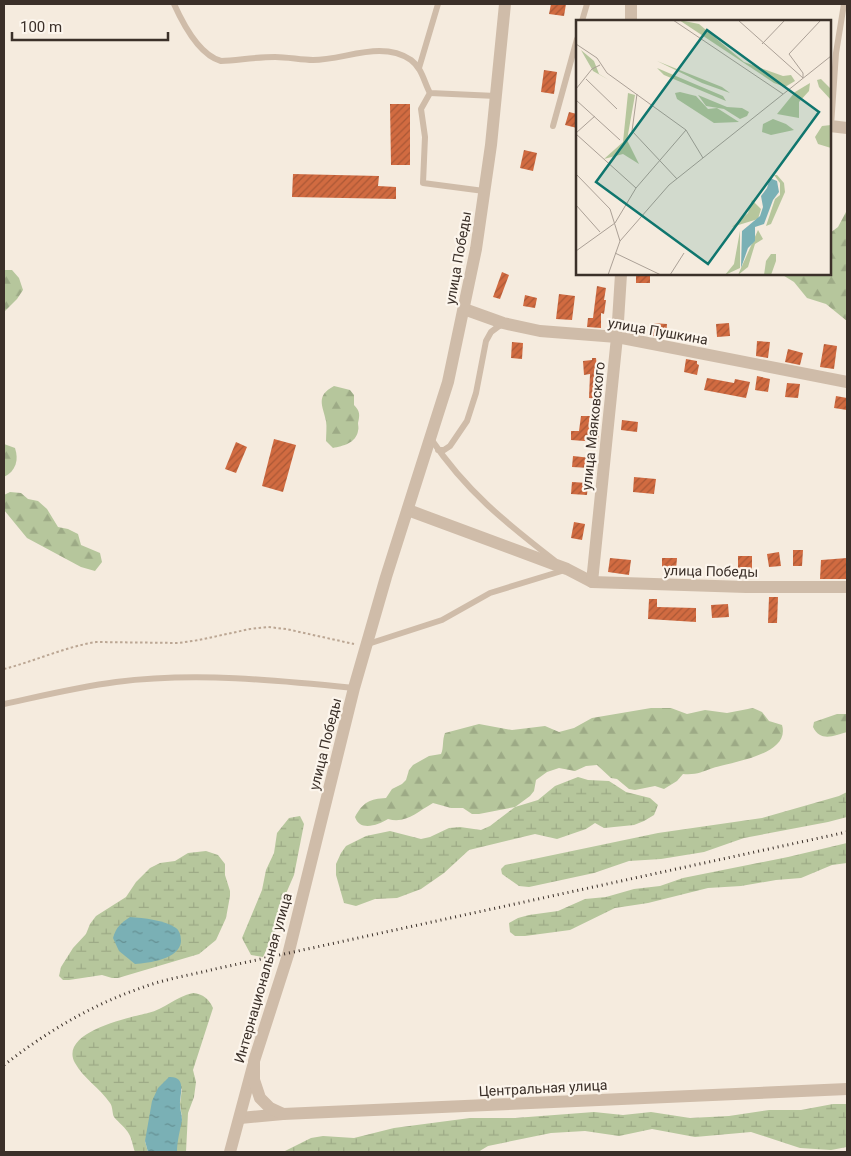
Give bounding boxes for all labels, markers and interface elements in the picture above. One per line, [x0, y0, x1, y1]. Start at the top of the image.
scale bar [12, 10, 169, 42]
text: 100 m [20, 18, 62, 36]
inset map [576, 20, 831, 275]
street label: улица Победы [442, 210, 474, 306]
street label: улица Пушкина [607, 314, 709, 348]
street label: улица Маяковского [578, 361, 608, 491]
street label: улица Победы [664, 562, 758, 580]
street label: улица Победы [306, 696, 344, 792]
street label: Интернациональная улица [231, 891, 295, 1065]
street label: Центральная улица [478, 1077, 608, 1099]

